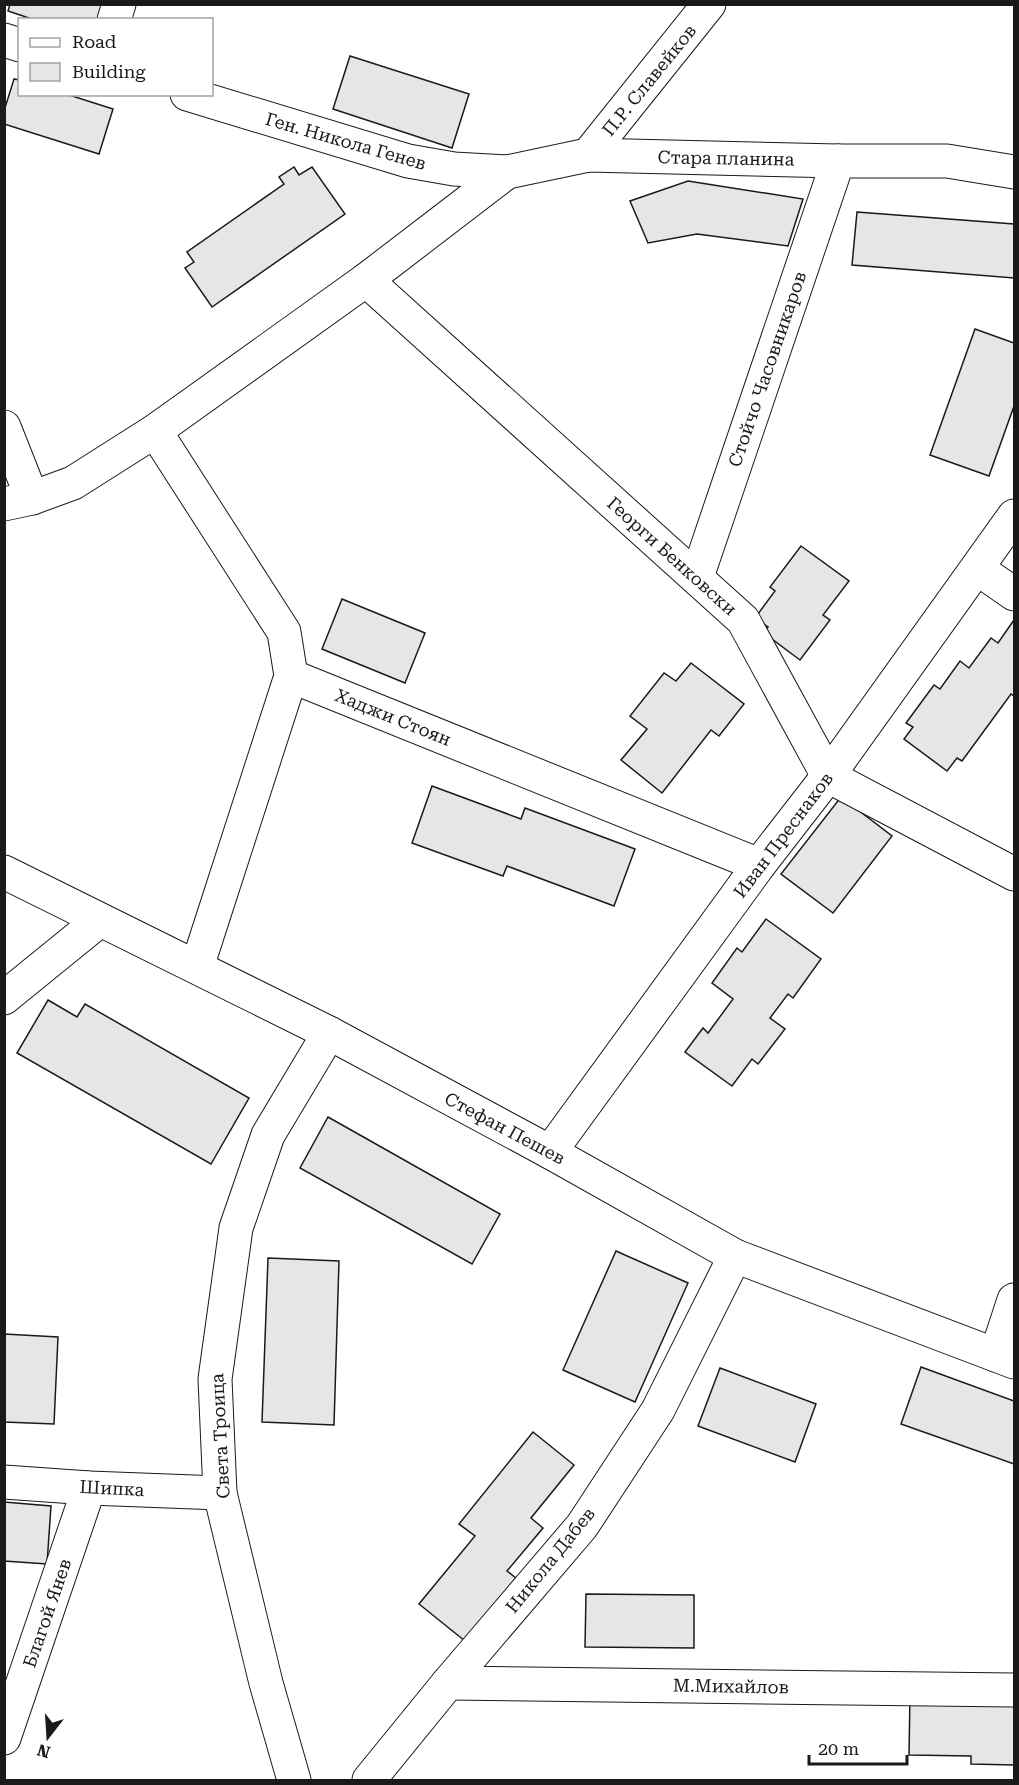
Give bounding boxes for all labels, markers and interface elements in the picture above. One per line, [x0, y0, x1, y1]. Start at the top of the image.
legend [18, 18, 213, 96]
street label: П.Р. Славейков [598, 20, 700, 140]
text: Road [72, 31, 117, 52]
text: Building [72, 61, 146, 82]
street label: Ген. Никола Генев [263, 108, 429, 174]
street label: Стара планина [658, 146, 795, 170]
street label: Стойчо Часовникаров [724, 269, 810, 469]
street label: Георги Бенковски [603, 492, 741, 620]
street label: Хаджи Стоян [332, 684, 454, 750]
street label: Иван Преснаков [729, 768, 837, 902]
street label: Стефан Пешев [441, 1087, 569, 1169]
street label: Света Троица [206, 1373, 234, 1499]
street label: Шипка [79, 1476, 145, 1500]
street label: Никола Дабев [501, 1503, 599, 1617]
street label: Благой Янев [19, 1556, 75, 1670]
street label: М.Михайлов [673, 1674, 789, 1698]
north arrow [18, 1707, 78, 1767]
scale bar [809, 1728, 906, 1766]
text: 20 m [818, 1738, 859, 1759]
text: N [35, 1740, 52, 1762]

